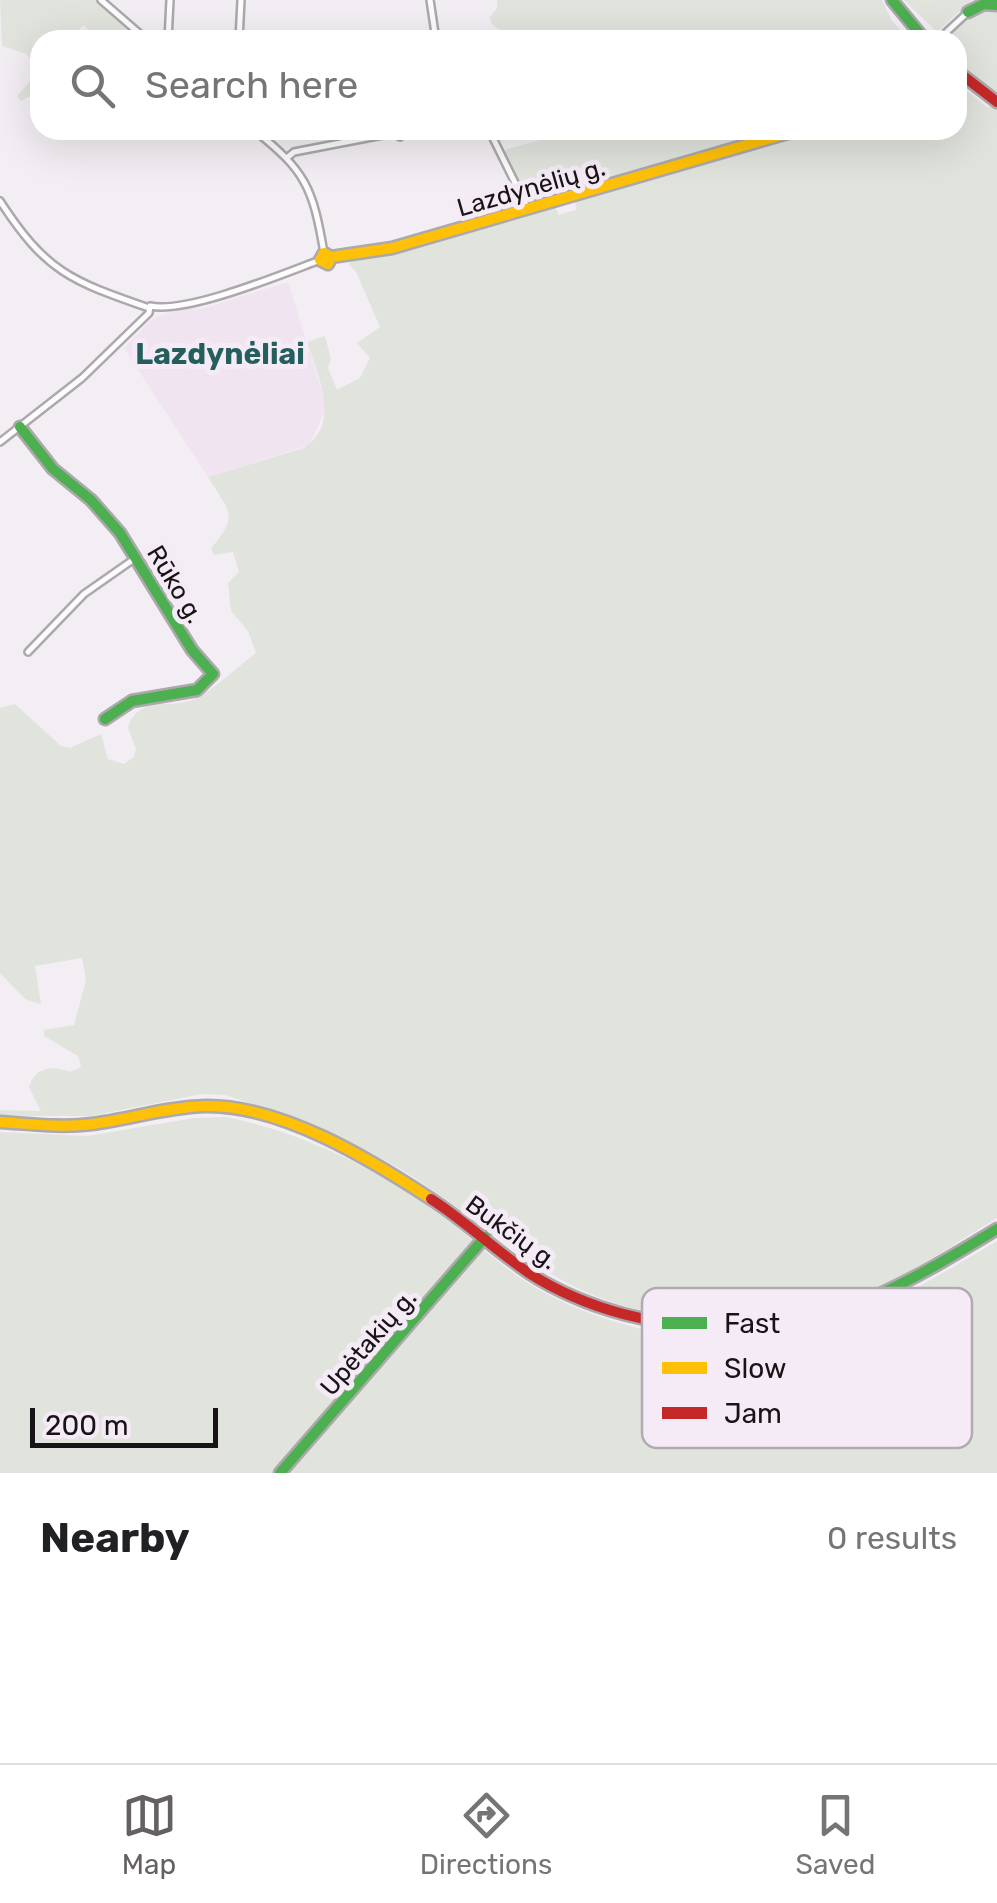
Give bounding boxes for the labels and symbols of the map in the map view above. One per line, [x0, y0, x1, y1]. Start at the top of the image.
street label: Lazdynėlių g. [454, 152, 609, 222]
district label: Lazdynėliai [135, 336, 305, 372]
street label: Rūko g. [141, 540, 210, 628]
street label: Bukčių g. [460, 1189, 563, 1275]
street label: Upėtakių g. [314, 1283, 422, 1401]
legend [642, 1288, 972, 1448]
text: Fast [724, 1307, 780, 1340]
text: Slow [724, 1352, 786, 1385]
text: Jam [724, 1397, 782, 1430]
scale bar [30, 1403, 218, 1448]

